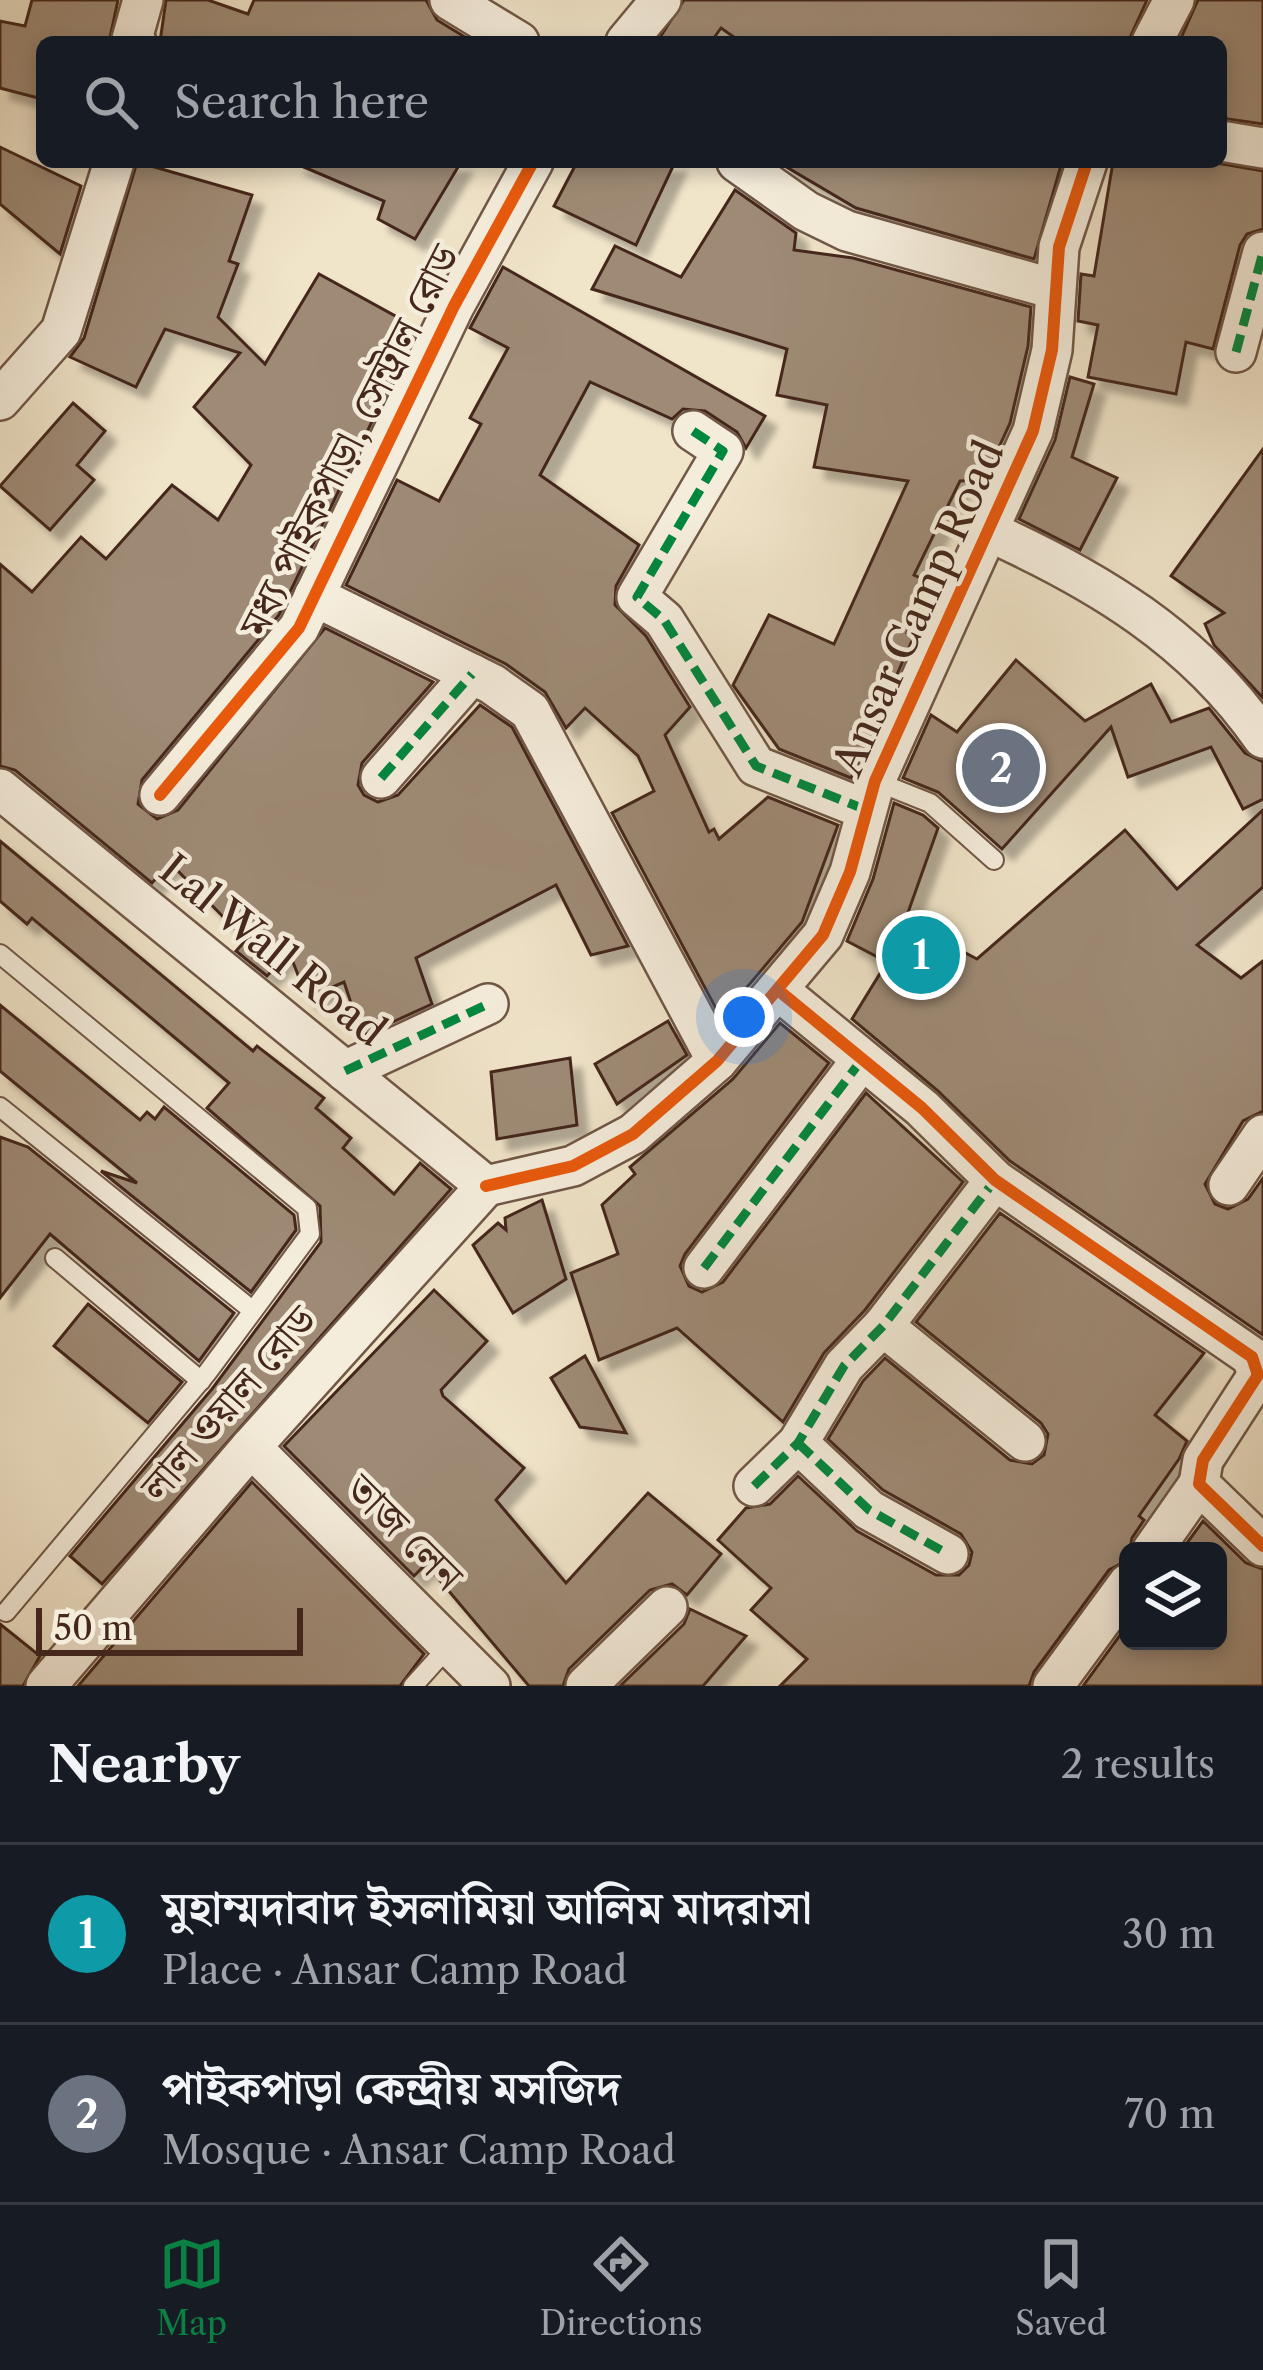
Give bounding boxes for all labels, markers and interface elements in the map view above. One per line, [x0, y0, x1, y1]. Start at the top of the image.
search box [36, 36, 1227, 168]
icon: search [78, 69, 144, 135]
text: Search here [174, 74, 429, 130]
street label: মধ্য পাইকপাড়া, সেন্ট্রাল রোড [226, 234, 472, 648]
street label: Ansar Camp Road [821, 433, 1015, 784]
pin: 2 [962, 723, 1040, 813]
street label: Lal Wall Road [149, 843, 397, 1057]
pin: 1 [882, 910, 960, 1000]
your location [714, 987, 774, 1047]
street label: লাল ওয়াল রোড [128, 1293, 328, 1513]
street label: তাজ লেন [334, 1461, 476, 1603]
map controls [1119, 1542, 1227, 1650]
button: layers [1119, 1542, 1227, 1650]
scale bar [36, 1602, 303, 1655]
text: 50 m [54, 1608, 132, 1649]
text: Nearby [48, 1733, 240, 1795]
text: 2 results [1061, 1740, 1215, 1788]
text: মুহাম্মদাবাদ ইসলামিয়া আলিম মাদরাসা [162, 1879, 812, 1935]
text: 1 [78, 1910, 96, 1958]
text: 30 m [1122, 1910, 1215, 1958]
text: Place · Ansar Camp Road [162, 1946, 627, 1994]
text: পাইকপাড়া কেন্দ্রীয় মসজিদ [162, 2059, 621, 2115]
text: 2 [75, 2090, 99, 2138]
text: 70 m [1124, 2090, 1215, 2138]
text: Mosque · Ansar Camp Road [162, 2126, 676, 2174]
tab: Map [156, 2231, 227, 2344]
tab: Directions [540, 2231, 703, 2344]
tab: Saved [1015, 2231, 1107, 2344]

